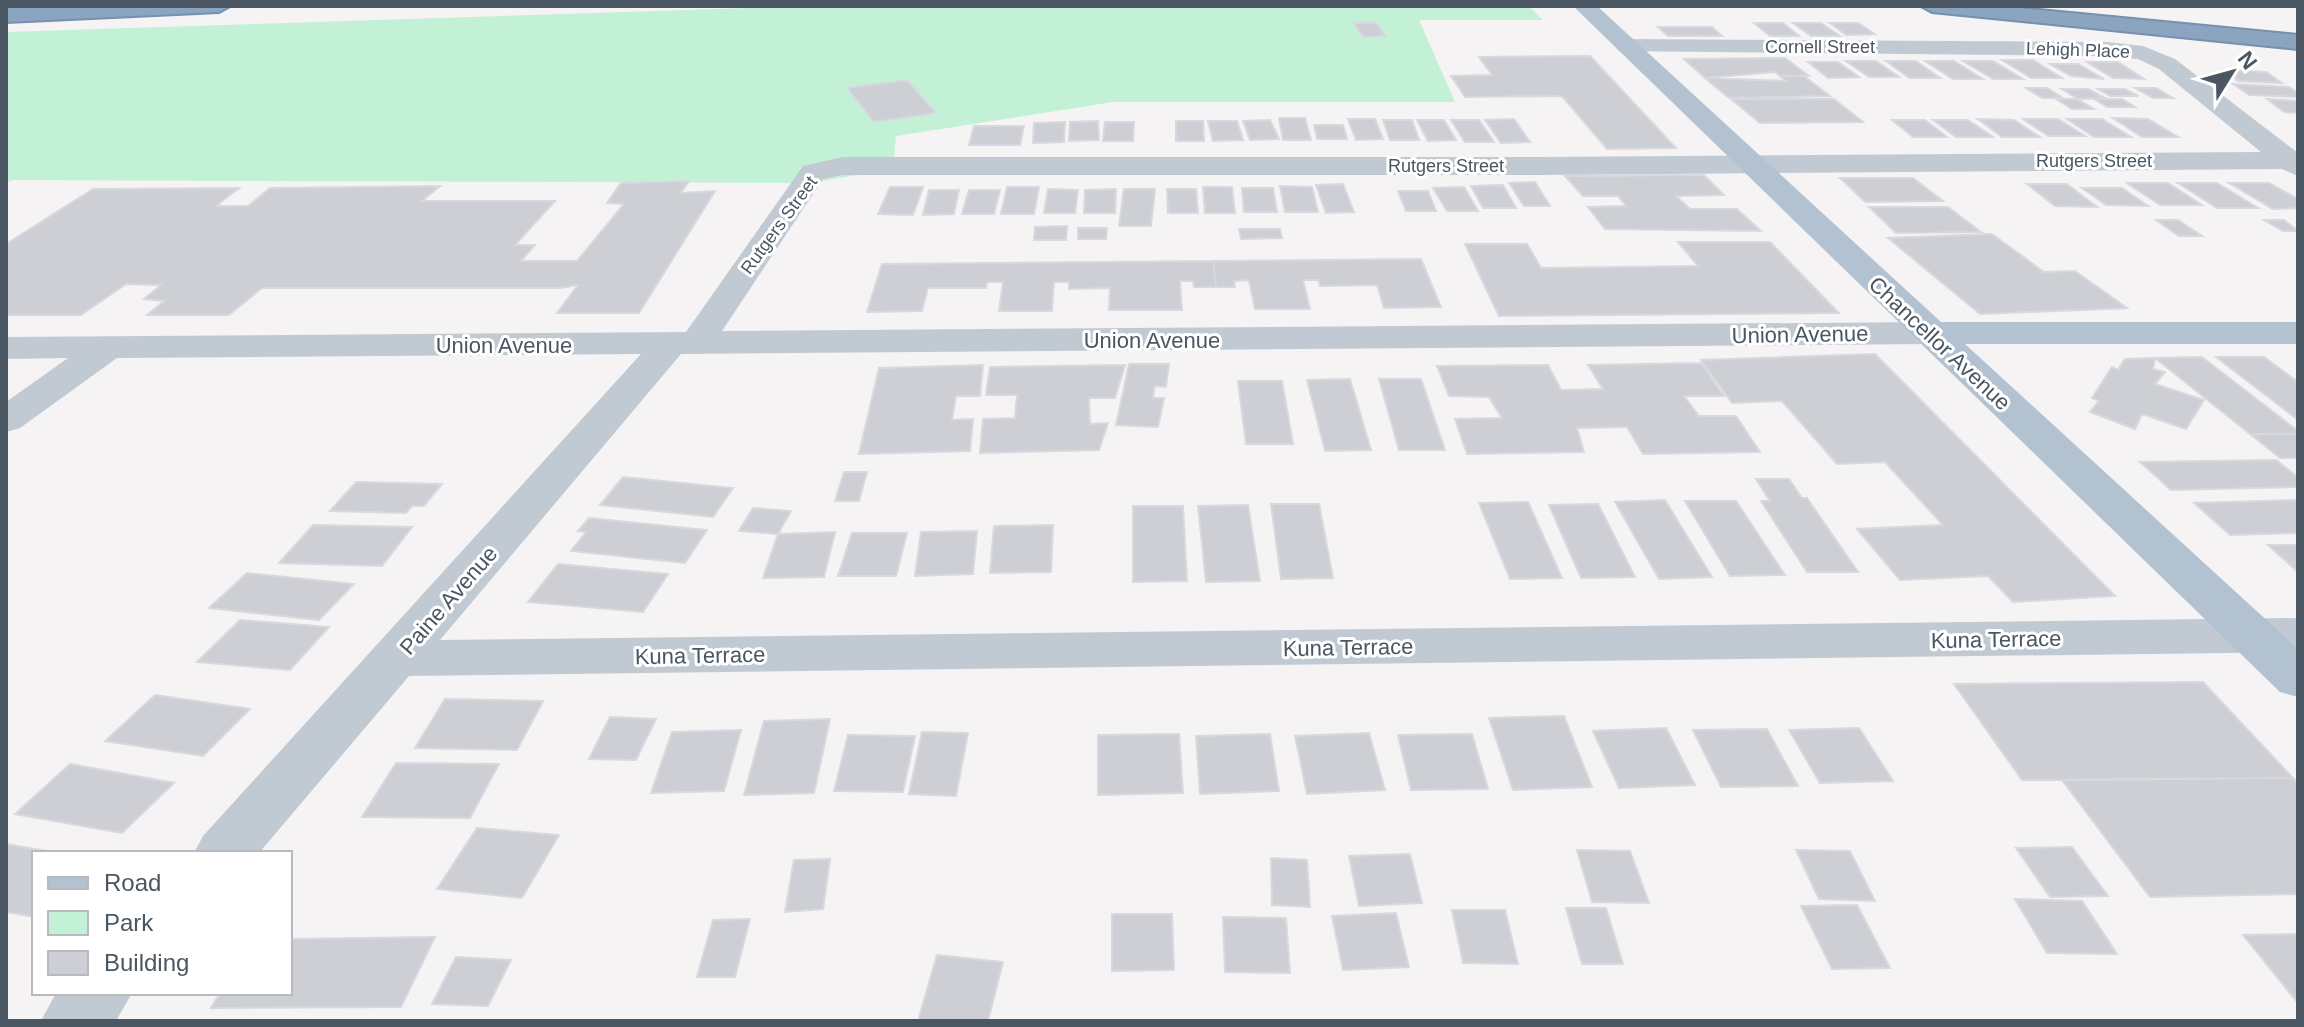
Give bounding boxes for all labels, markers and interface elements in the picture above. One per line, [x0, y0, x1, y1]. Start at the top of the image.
north arrow [2192, 32, 2272, 112]
street label: Cornell Street [1765, 37, 1875, 57]
street label: Lehigh Place [2026, 38, 2130, 62]
text: N [2233, 46, 2262, 74]
street label: Rutgers Street [2036, 151, 2152, 171]
street label: Rutgers Street [1388, 156, 1504, 176]
street label: Rutgers Street [737, 172, 821, 278]
street label: Chancellor Avenue [1864, 271, 2016, 415]
street label: Union Avenue [1731, 321, 1869, 348]
street label: Union Avenue [1084, 328, 1220, 353]
street label: Union Avenue [436, 333, 572, 358]
street label: Paine Avenue [395, 541, 502, 660]
street label: Kuna Terrace [1931, 626, 2061, 653]
street label: Kuna Terrace [1283, 634, 1413, 661]
street label: Kuna Terrace [635, 642, 765, 669]
legend [32, 851, 292, 995]
text: Road [104, 869, 161, 896]
text: Park [104, 909, 154, 936]
text: Building [104, 949, 189, 976]

